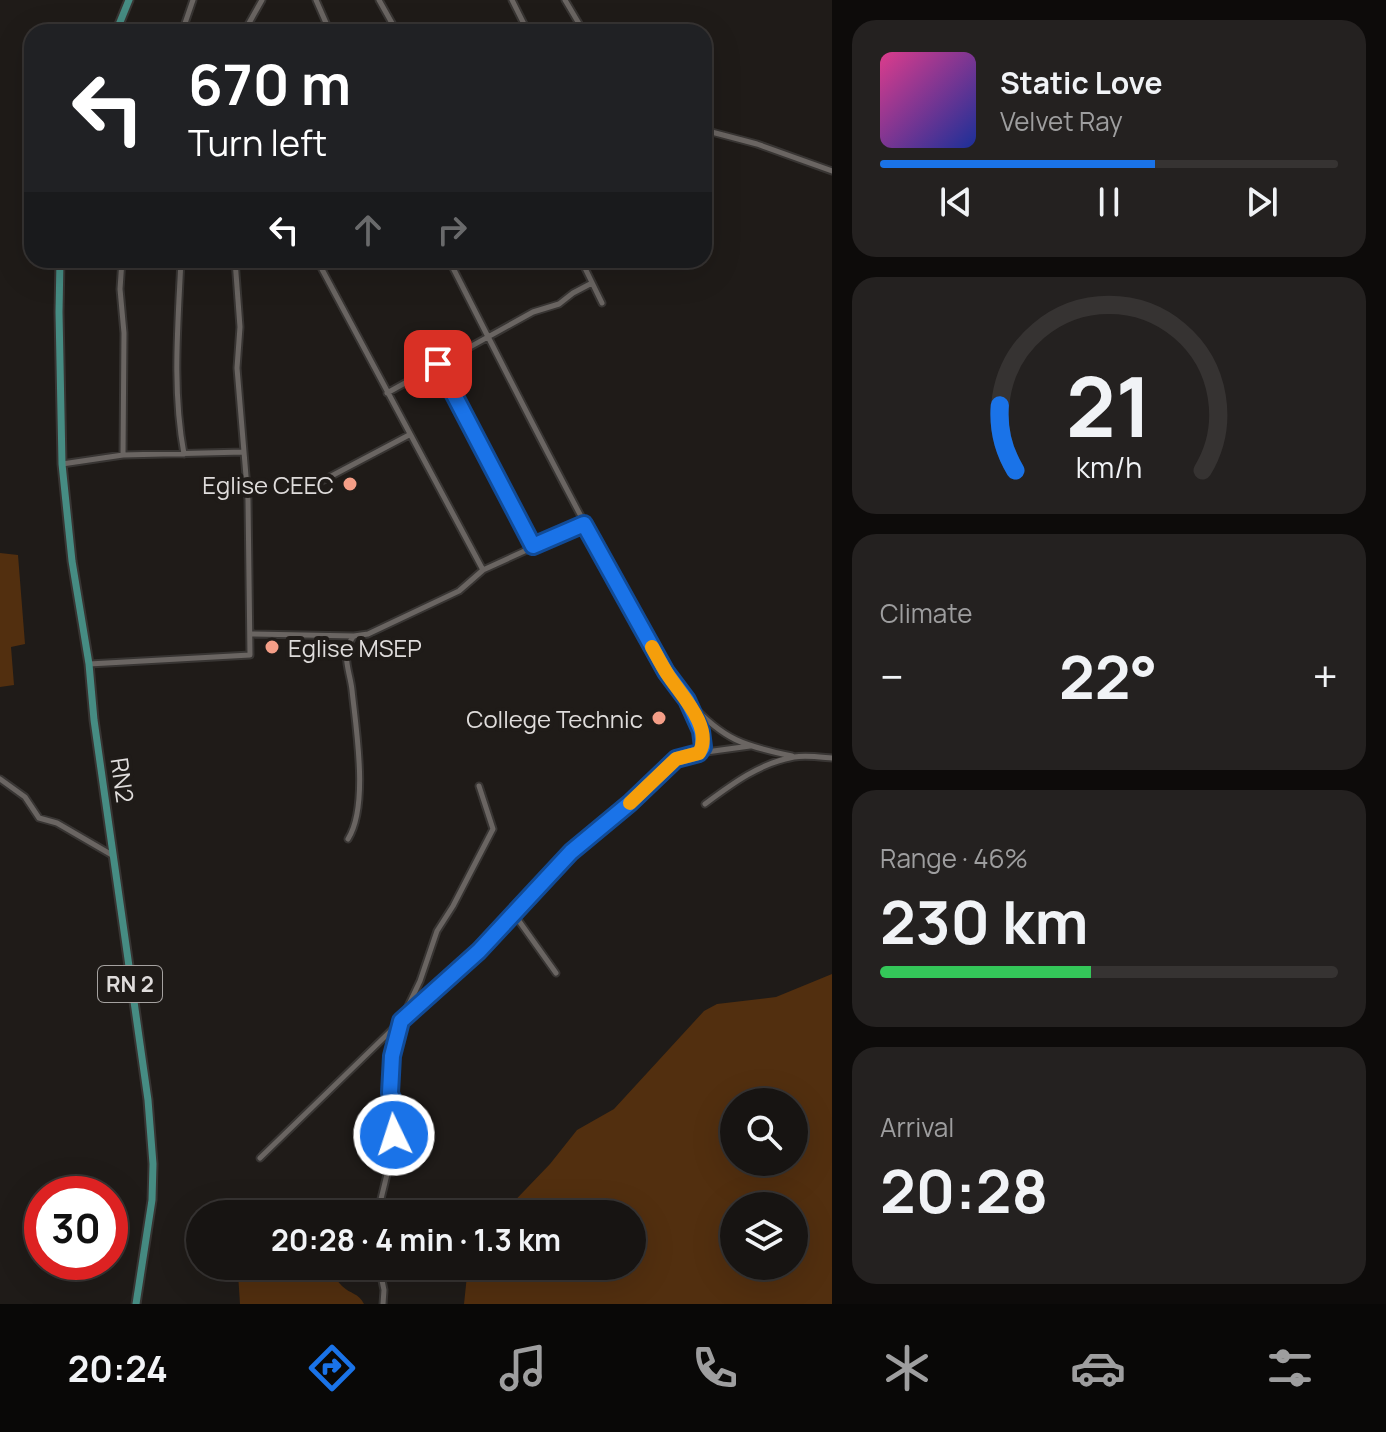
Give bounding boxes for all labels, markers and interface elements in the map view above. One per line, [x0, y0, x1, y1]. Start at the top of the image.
text: 670 m [188, 45, 351, 122]
icon: left [56, 56, 160, 160]
text: Static Love [1000, 62, 1163, 103]
text: Velvet Ray [1000, 103, 1123, 139]
text: Turn left [188, 118, 327, 167]
icon: previous [934, 180, 978, 224]
icon: pause [1087, 180, 1131, 224]
icon: next [1240, 180, 1284, 224]
icon: left [262, 208, 306, 252]
icon: ahead [346, 208, 390, 252]
icon: right [430, 208, 474, 252]
pin [404, 330, 472, 398]
icon: arrive [416, 342, 460, 386]
text: 21 [1066, 348, 1152, 462]
text: km/h [1076, 448, 1142, 487]
place label: Eglise CEEC [202, 468, 334, 501]
marker: Eglise CEEC [341, 475, 359, 493]
text: Climate [880, 595, 972, 631]
place label: Eglise MSEP [288, 631, 422, 664]
text: 22° [1059, 635, 1157, 717]
marker: Eglise MSEP [263, 638, 281, 656]
text: − [880, 646, 904, 706]
text: + [1313, 646, 1338, 706]
place label: College Technic [466, 702, 643, 735]
marker: College Technic [650, 709, 668, 727]
street label: RN2 [104, 755, 142, 805]
text: Range · 46% [880, 840, 1028, 876]
text: 230 km [880, 880, 1088, 962]
road number: RN 2 [98, 966, 162, 1002]
map controls [720, 1088, 808, 1280]
button: search [720, 1088, 808, 1176]
position arrow [352, 1093, 436, 1177]
text: Arrival [880, 1109, 954, 1145]
text: 20:28 [880, 1149, 1048, 1231]
speed limit sign: 30 [24, 1176, 128, 1280]
button: layers [720, 1192, 808, 1280]
text: 20:28 · 4 min · 1.3 km [271, 1219, 561, 1260]
icon: directions [304, 1340, 360, 1396]
icon: music [495, 1340, 551, 1396]
icon: phone [687, 1340, 743, 1396]
icon: climate [879, 1340, 935, 1396]
icon: car [1070, 1340, 1126, 1396]
icon: filters [1262, 1340, 1318, 1396]
text: 20:24 [68, 1344, 168, 1393]

